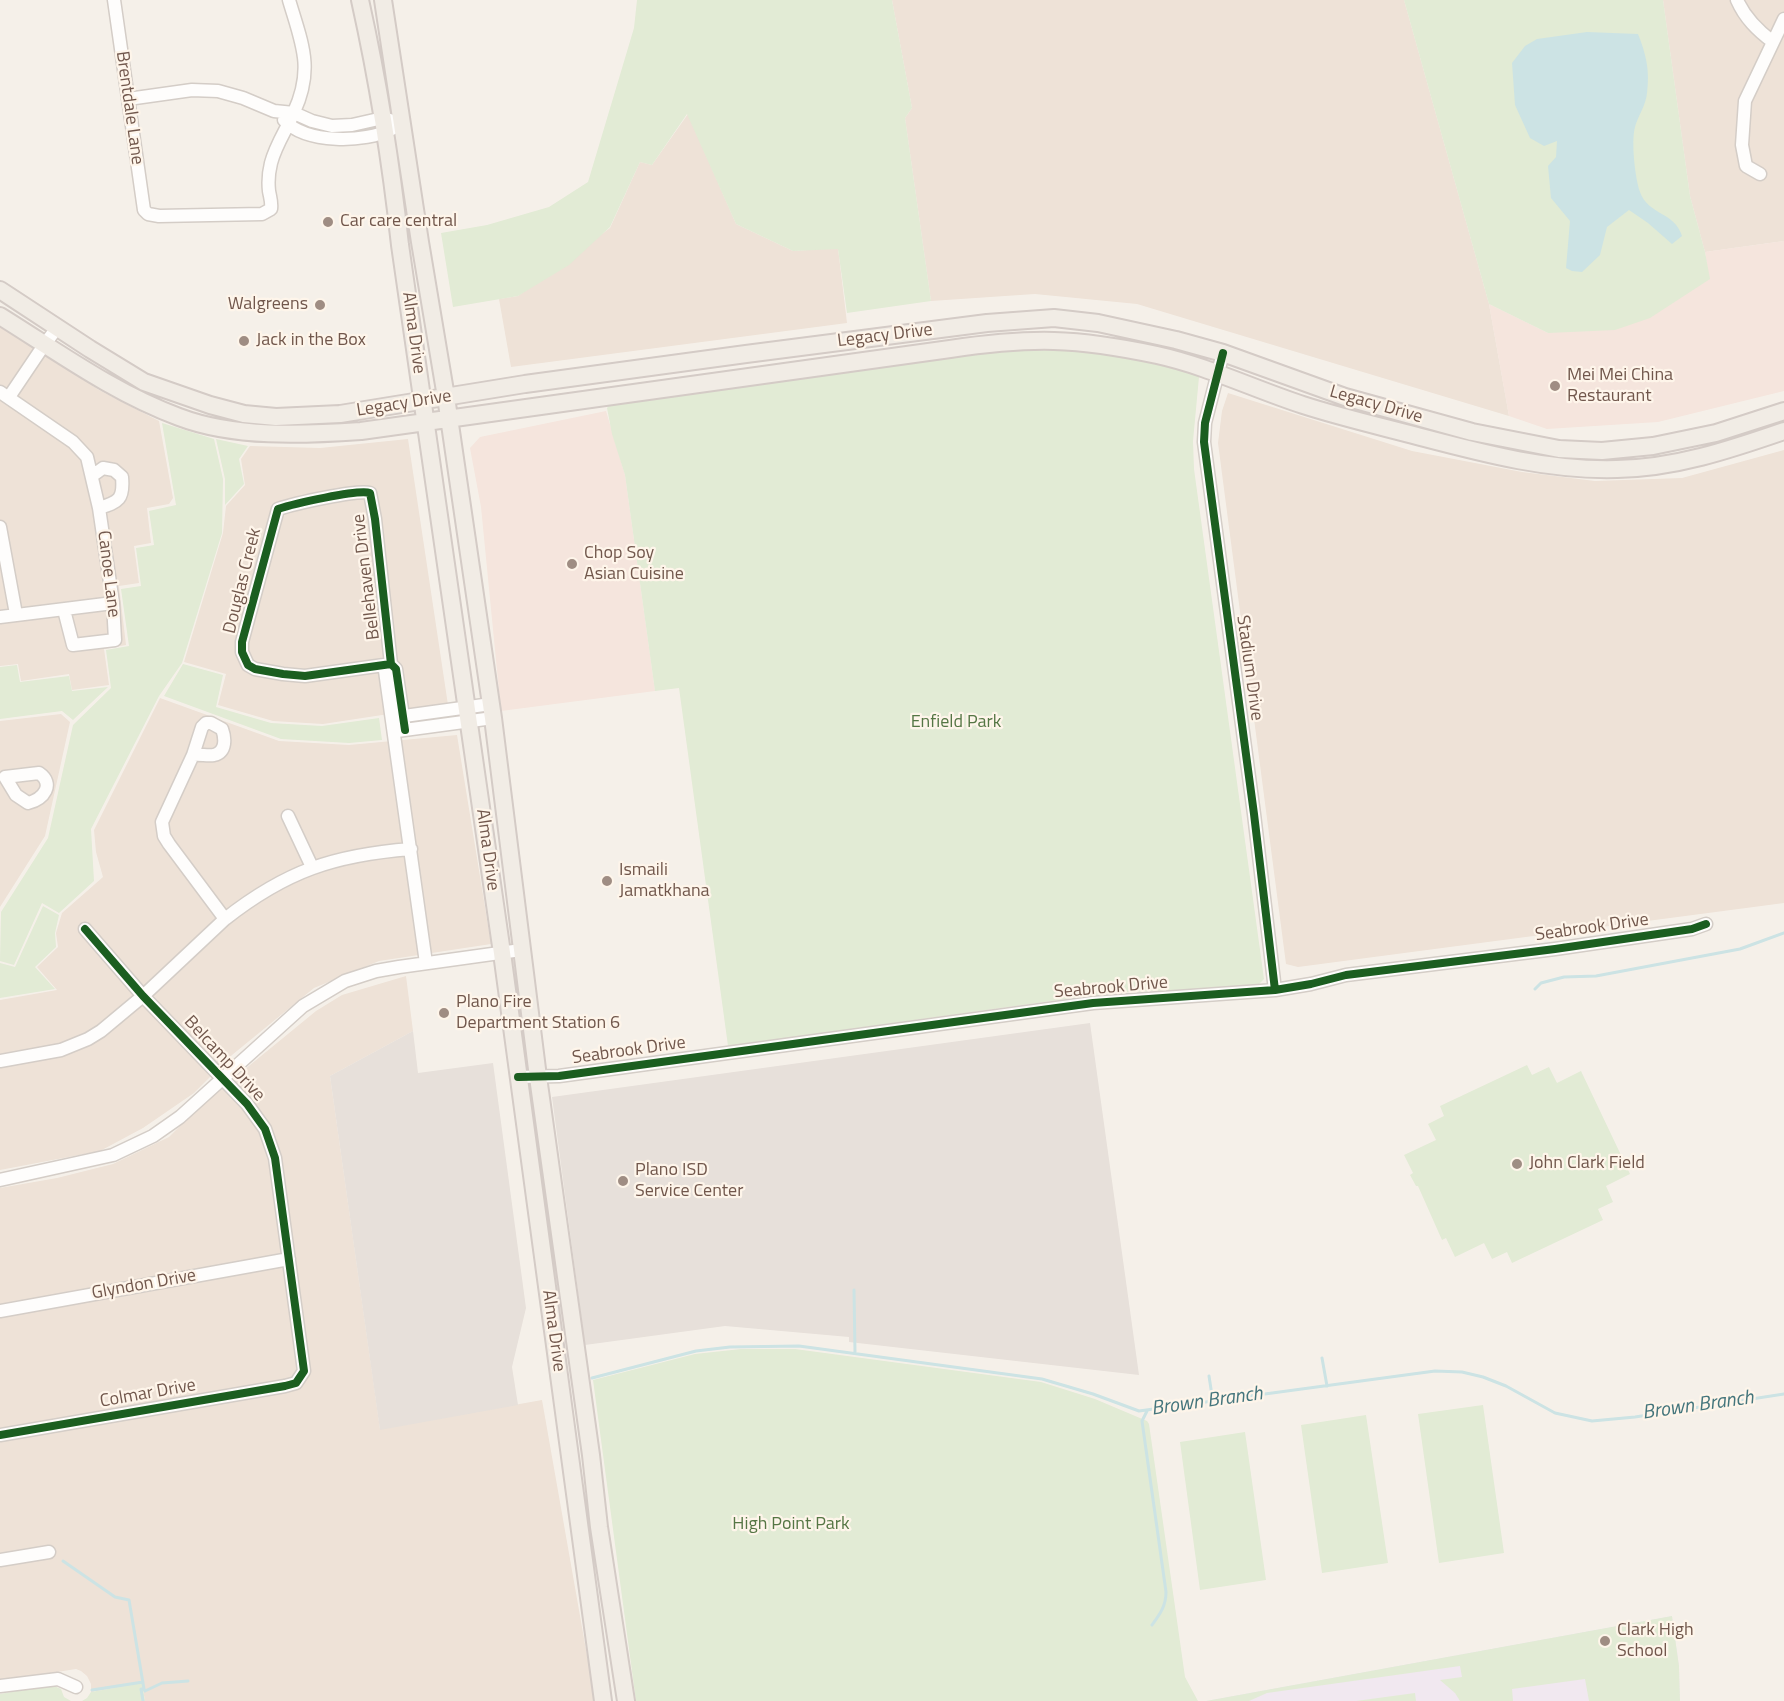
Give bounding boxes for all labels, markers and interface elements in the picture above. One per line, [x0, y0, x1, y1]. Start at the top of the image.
street label: Brentdale Lane [110, 50, 148, 166]
place label: Car care central [340, 211, 457, 233]
marker: Car care central [321, 215, 335, 229]
street label: Alma Drive [397, 291, 429, 375]
place label: Walgreens [228, 294, 308, 316]
marker: Walgreens [313, 298, 327, 312]
street label: Legacy Drive [836, 319, 934, 353]
place label: Jack in the Box [256, 330, 366, 352]
marker: Jack in the Box [237, 334, 251, 348]
place label: Mei Mei China Restaurant [1567, 365, 1673, 407]
marker: Mei Mei China Restaurant [1548, 379, 1562, 393]
street label: Legacy Drive [1327, 381, 1425, 429]
street label: Legacy Drive [355, 386, 453, 422]
street label: Bellehaven Drive [349, 513, 385, 641]
street label: Douglas Creek [219, 526, 267, 636]
street label: Canoe Lane [92, 529, 124, 619]
place label: Chop Soy Asian Cuisine [584, 543, 684, 586]
marker: Chop Soy Asian Cuisine [565, 557, 579, 571]
street label: Stadium Drive [1231, 614, 1267, 722]
park label: Enfield Park [911, 712, 1001, 734]
street label: Alma Drive [471, 808, 503, 892]
place label: Ismaili Jamatkhana [619, 860, 710, 902]
marker: Ismaili Jamatkhana [600, 874, 614, 888]
street label: Seabrook Drive [1534, 909, 1650, 947]
street label: Seabrook Drive [1053, 972, 1169, 1004]
place label: Plano Fire Department Station 6 [456, 992, 620, 1034]
marker: Plano Fire Department Station 6 [437, 1006, 451, 1020]
street label: Belcamp Drive [179, 1012, 269, 1106]
street label: Seabrook Drive [571, 1032, 687, 1070]
place label: John Clark Field [1529, 1153, 1645, 1175]
marker: John Clark Field [1510, 1157, 1524, 1171]
place label: Plano ISD Service Center [635, 1160, 743, 1202]
marker: Plano ISD Service Center [616, 1174, 630, 1188]
street label: Glyndon Drive [90, 1265, 198, 1305]
street label: Alma Drive [537, 1289, 569, 1373]
street label: Colmar Drive [98, 1375, 198, 1413]
water label: Brown Branch [1150, 1382, 1264, 1422]
water label: Brown Branch [1641, 1386, 1755, 1426]
park label: High Point Park [732, 1514, 850, 1536]
place label: Clark High School [1617, 1620, 1694, 1662]
marker: Clark High School [1598, 1634, 1612, 1648]

